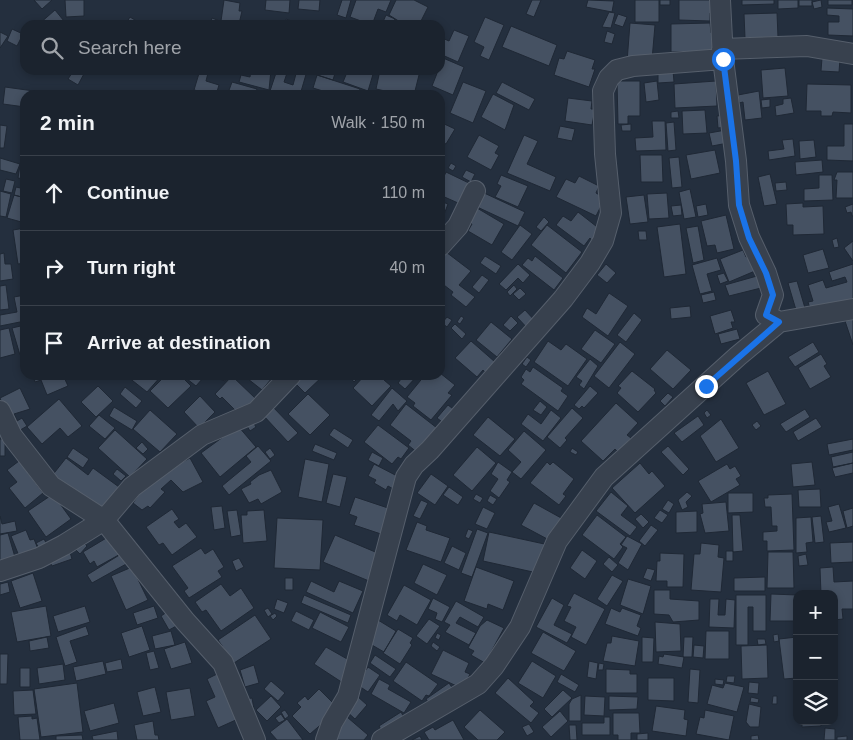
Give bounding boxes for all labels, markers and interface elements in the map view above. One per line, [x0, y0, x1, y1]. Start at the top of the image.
search box [20, 20, 445, 75]
icon: search [38, 34, 66, 62]
text: Search here [78, 37, 182, 58]
route start [712, 48, 735, 71]
text: 2 min [40, 111, 95, 134]
text: Walk · 150 m [331, 114, 425, 131]
icon: ahead [40, 179, 68, 207]
text: Continue [87, 182, 169, 203]
text: 110 m [382, 184, 425, 201]
icon: right [40, 254, 68, 282]
text: Turn right [87, 257, 175, 278]
text: 40 m [389, 259, 425, 276]
icon: arrive [40, 329, 68, 357]
text: Arrive at destination [87, 332, 271, 353]
route end [695, 375, 718, 398]
map controls [793, 590, 838, 725]
button: + [793, 590, 838, 635]
button: − [793, 635, 838, 680]
button: layers [793, 680, 838, 725]

